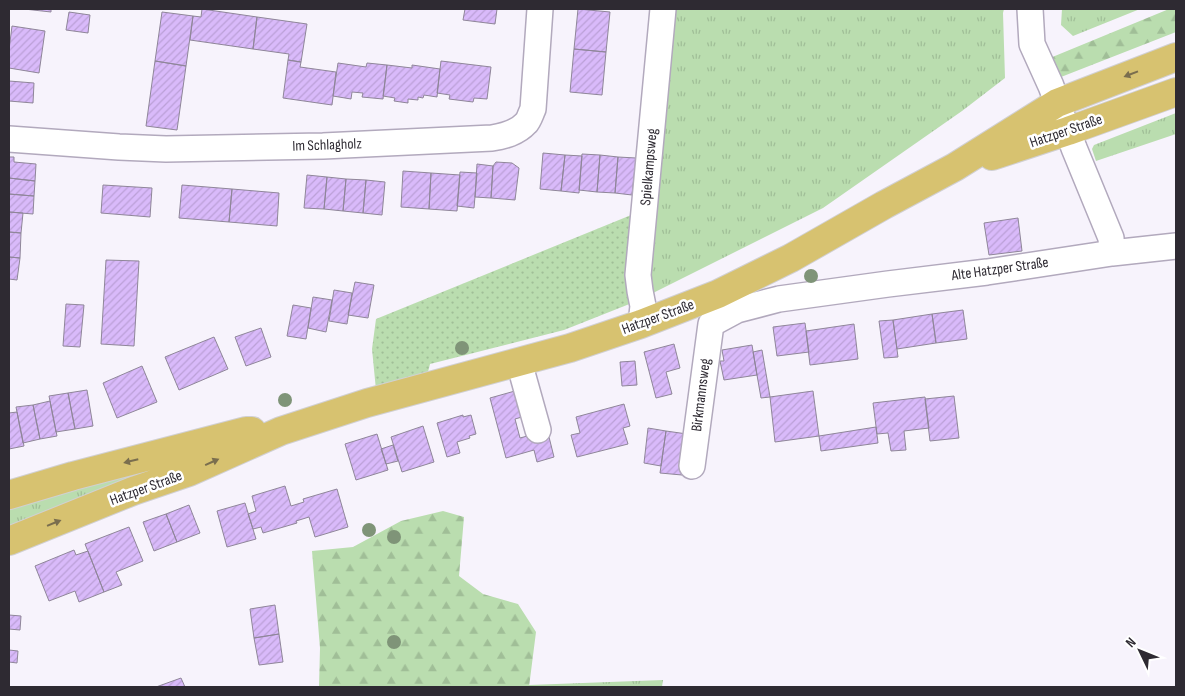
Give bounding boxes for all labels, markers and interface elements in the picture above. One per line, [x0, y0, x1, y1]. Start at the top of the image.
one-way arrow [1123, 70, 1138, 78]
street label: Hatzper Straße [1027, 110, 1105, 152]
street label: Spielkampsweg [636, 128, 662, 206]
street label: Im Schlagholz [292, 134, 363, 156]
street label: Alte Hatzper Straße [949, 253, 1050, 285]
street label: Hatzper Straße [619, 295, 697, 339]
street label: Birkmannsweg [687, 357, 715, 433]
one-way arrow [123, 458, 138, 466]
one-way arrow [205, 458, 219, 466]
street label: Hatzper Straße [107, 466, 185, 510]
one-way arrow [47, 519, 62, 527]
north arrow [1115, 626, 1165, 676]
text: N [1122, 634, 1140, 651]

